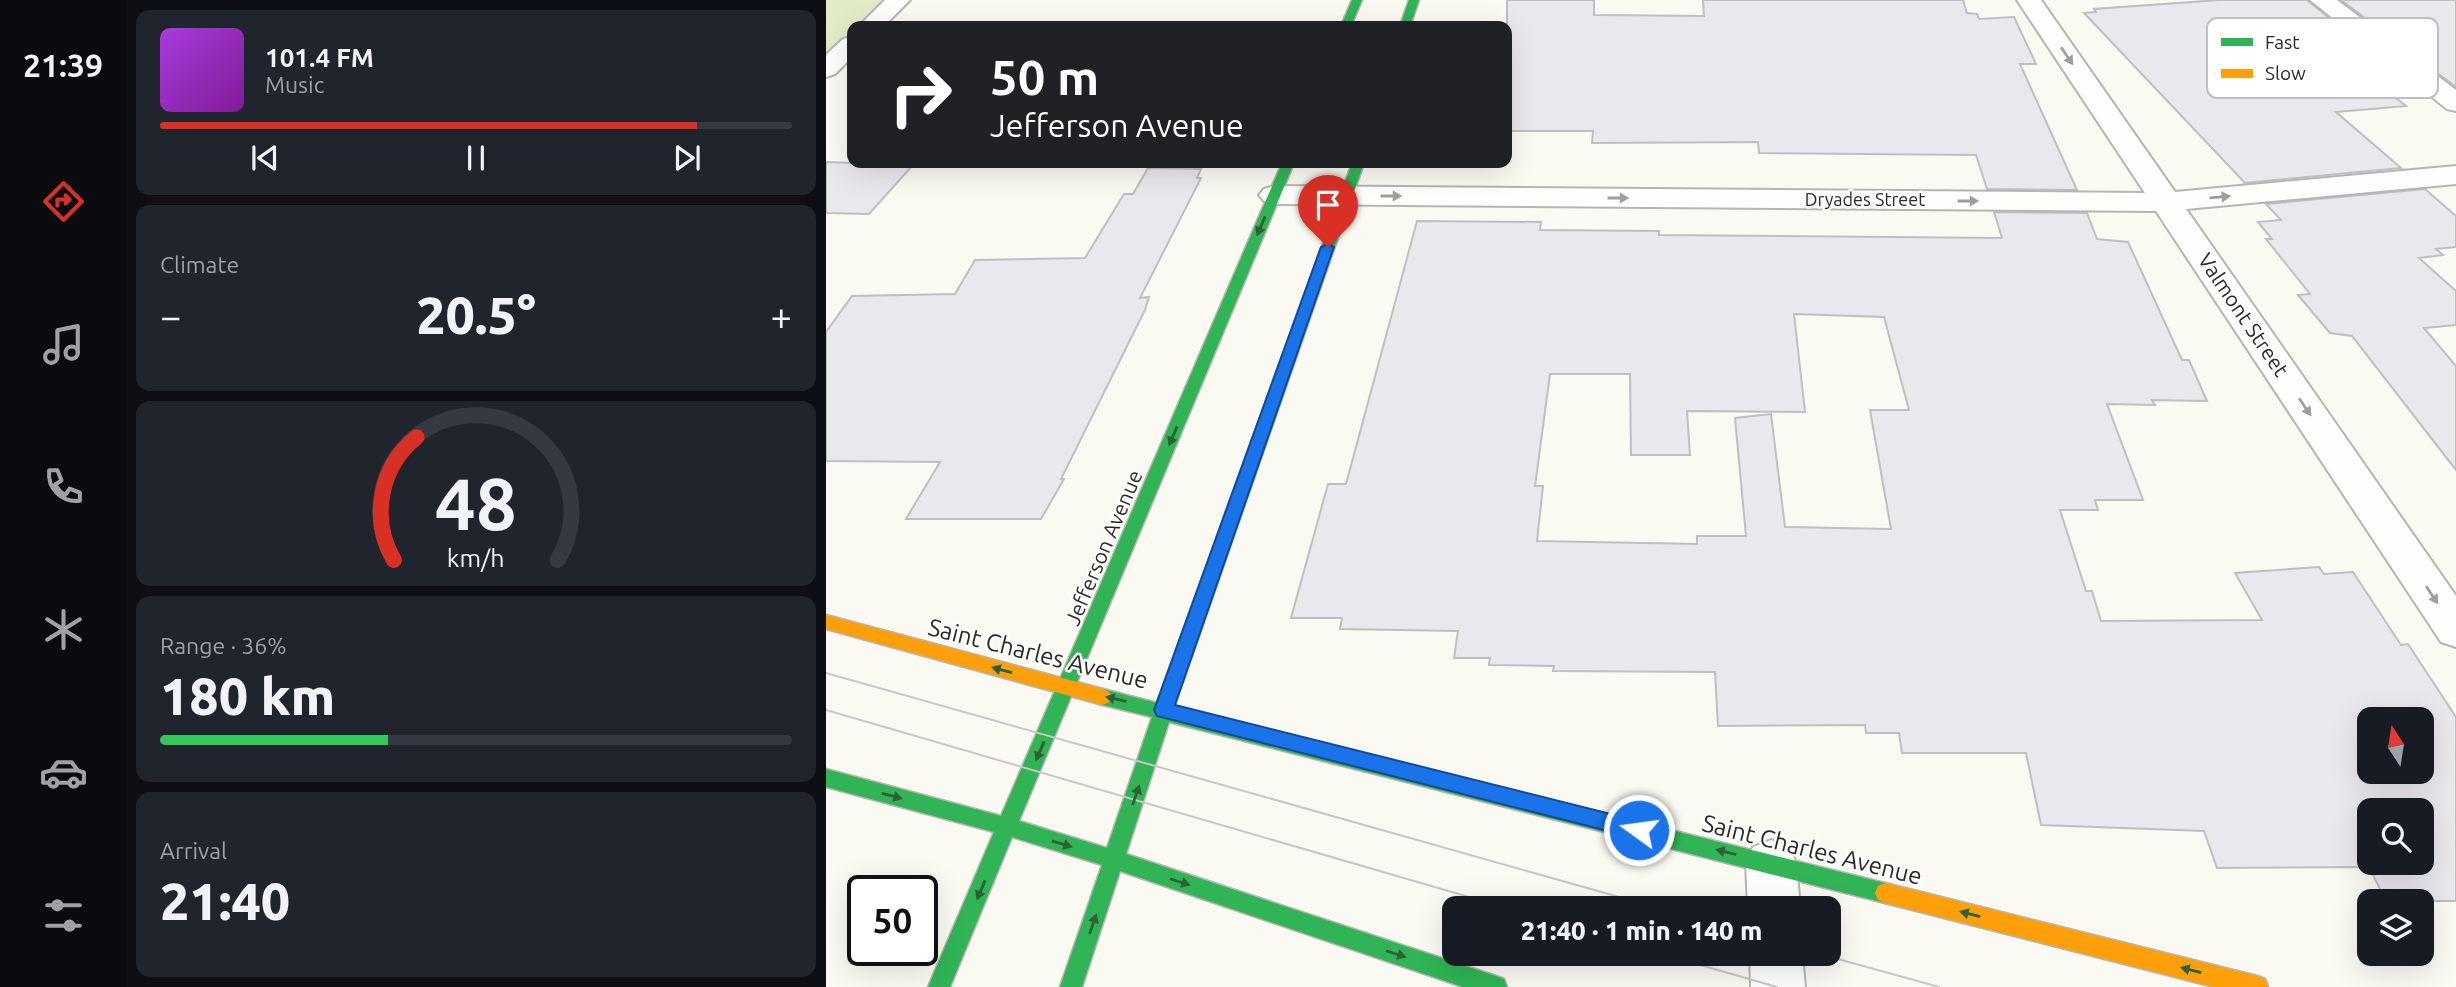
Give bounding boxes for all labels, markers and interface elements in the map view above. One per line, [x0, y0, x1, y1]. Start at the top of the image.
legend [2207, 18, 2438, 98]
text: Fast [2265, 31, 2300, 53]
text: 101.4 FM [265, 43, 374, 72]
text: 21:39 [23, 47, 103, 83]
one-way arrow [2060, 47, 2073, 66]
icon: right [875, 49, 966, 140]
text: 50 m [990, 49, 1099, 104]
text: Slow [2265, 62, 2306, 84]
text: Music [265, 72, 324, 97]
text: Jefferson Avenue [990, 107, 1244, 143]
icon: previous [246, 139, 284, 177]
icon: pause [457, 139, 495, 177]
icon: next [668, 139, 706, 177]
pin [1298, 175, 1358, 247]
icon: directions [39, 177, 88, 226]
icon: arrive [1309, 186, 1347, 224]
street label: Dryades Street [1805, 189, 1925, 209]
one-way arrow [1380, 191, 1402, 202]
one-way arrow [2209, 191, 2231, 202]
one-way arrow [1608, 192, 1630, 204]
one-way arrow [1958, 195, 1980, 207]
one-way arrow [1255, 215, 1266, 236]
street label: Valmont Street [2194, 248, 2294, 381]
text: Climate [160, 252, 239, 277]
text: 20.5° [416, 286, 536, 344]
text: − [160, 295, 181, 337]
text: + [771, 295, 792, 337]
icon: music [39, 320, 88, 369]
one-way arrow [2298, 398, 2312, 416]
one-way arrow [1168, 425, 1179, 446]
icon: phone [39, 462, 88, 511]
text: 48 [435, 462, 517, 544]
street label: Jefferson Avenue [1060, 466, 1147, 629]
text: km/h [447, 543, 505, 571]
one-way arrow [2425, 586, 2438, 605]
icon: climate [39, 605, 88, 654]
street label: Saint Charles Avenue [925, 613, 1151, 694]
text: Range · 36% [160, 633, 287, 658]
one-way arrow [991, 665, 1012, 675]
text: 180 km [160, 667, 335, 725]
one-way arrow [1105, 694, 1127, 705]
north arrow [2357, 707, 2434, 784]
map controls [2357, 707, 2434, 966]
one-way arrow [1034, 741, 1046, 761]
icon: car [39, 748, 88, 797]
one-way arrow [1131, 784, 1141, 805]
one-way arrow [881, 791, 903, 802]
position arrow [1602, 793, 1676, 867]
button: search [2357, 798, 2434, 875]
street label: Saint Charles Avenue [1699, 809, 1925, 890]
text: Arrival [160, 838, 227, 863]
one-way arrow [1051, 839, 1072, 849]
one-way arrow [1715, 846, 1737, 857]
text: 21:40 [160, 872, 290, 930]
speed limit sign: 50 [847, 875, 938, 966]
one-way arrow [1170, 877, 1191, 888]
one-way arrow [975, 880, 987, 900]
button: layers [2357, 889, 2434, 966]
icon: filters [39, 891, 88, 940]
one-way arrow [1959, 908, 1981, 919]
one-way arrow [1088, 913, 1099, 934]
text: 21:40 · 1 min · 140 m [1521, 916, 1762, 945]
one-way arrow [1386, 949, 1407, 960]
one-way arrow [2180, 964, 2202, 975]

